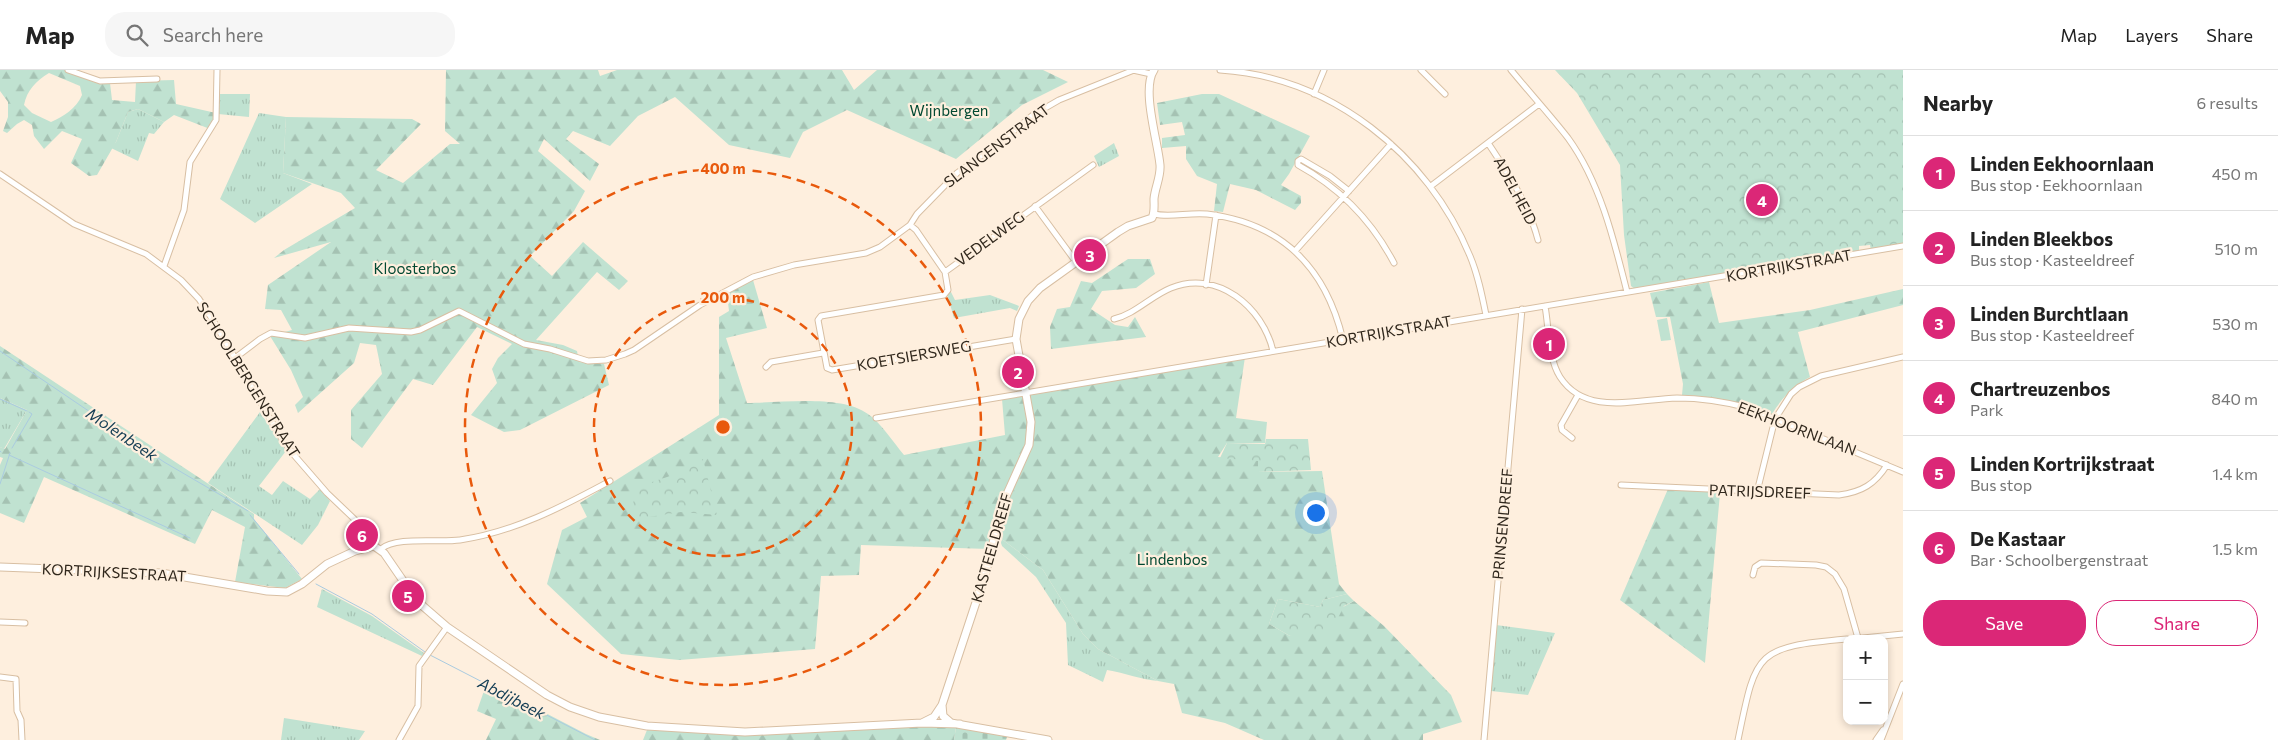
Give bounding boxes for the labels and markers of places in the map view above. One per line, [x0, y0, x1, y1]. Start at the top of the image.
pin: 4 [1746, 181, 1778, 219]
pin: 3 [1074, 236, 1106, 274]
pin: 1 [1533, 325, 1565, 363]
pin: 2 [1002, 353, 1034, 391]
centre of rings [714, 418, 732, 436]
pin: 6 [346, 516, 378, 554]
pin: 5 [392, 577, 424, 615]

